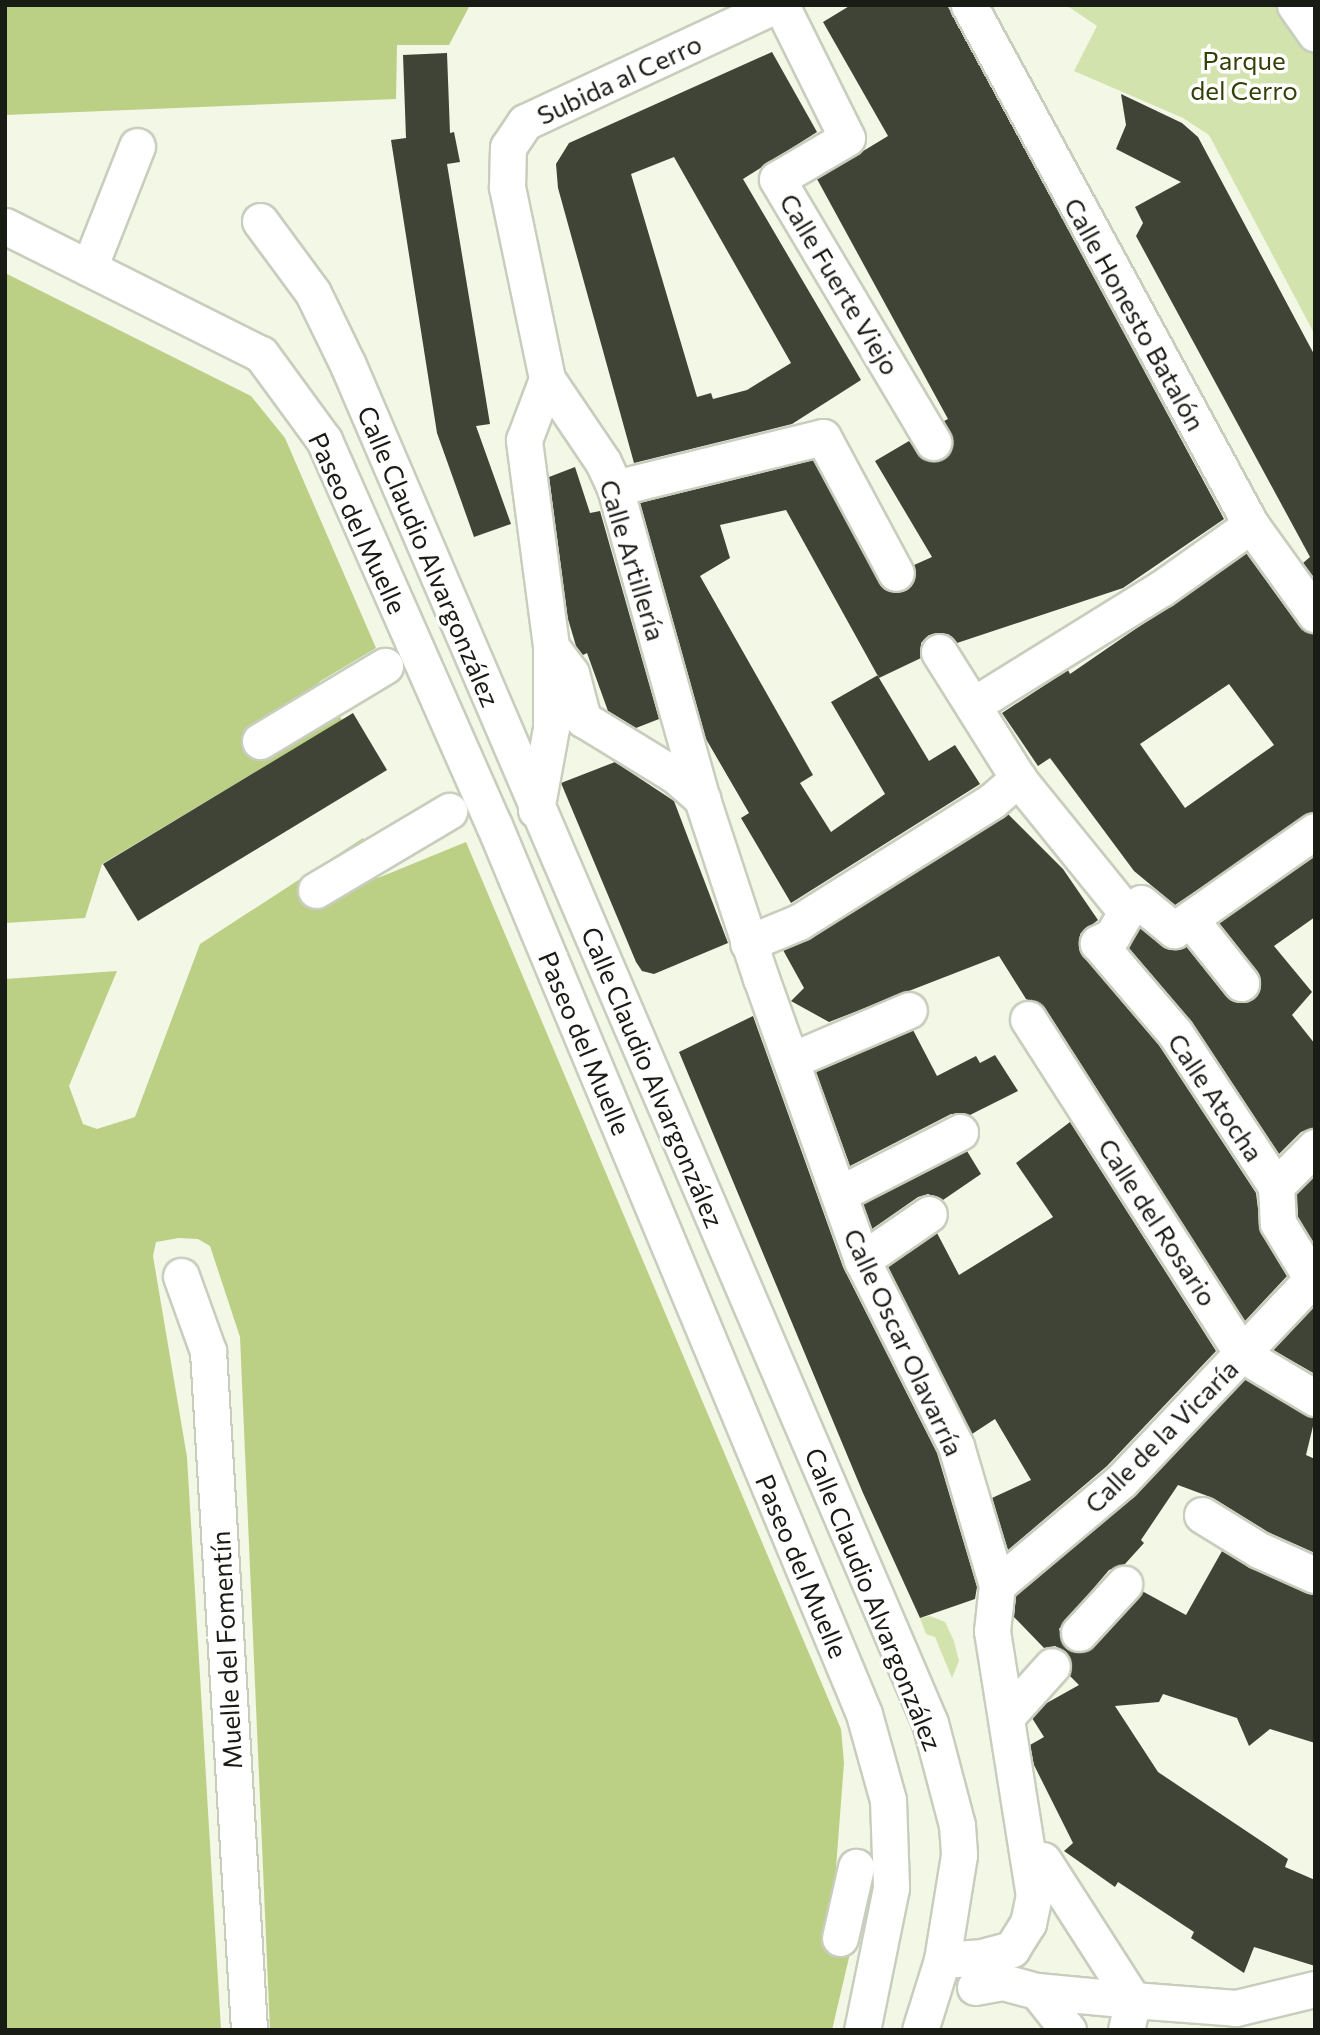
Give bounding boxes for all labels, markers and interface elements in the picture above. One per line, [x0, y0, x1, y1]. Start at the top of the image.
street label: Subida al Cerro [532, 27, 706, 131]
park label: Parque del Cerro [1190, 44, 1298, 106]
street label: Calle Fuerte Viejo [774, 188, 906, 380]
street label: Calle Honesto Batalón [1058, 192, 1212, 436]
street label: Calle Claudio Alvargonzález [351, 401, 507, 711]
street label: Paseo del Muelle [302, 427, 414, 619]
street label: Calle Artillería [594, 476, 672, 644]
street label: Calle Claudio Alvargonzález [575, 922, 731, 1232]
street label: Paseo del Muelle [532, 947, 638, 1139]
street label: Calle Atocha [1162, 1027, 1270, 1167]
street label: Calle del Rosario [1092, 1132, 1224, 1312]
street label: Calle Oscar Olavarría [838, 1223, 970, 1461]
street label: Calle de la Vicaría [1078, 1353, 1244, 1519]
street label: Calle Claudio Alvargonzález [799, 1443, 949, 1755]
street label: Paseo del Muelle [749, 1470, 855, 1662]
street label: Muelle del Fomentín [204, 1530, 248, 1770]

